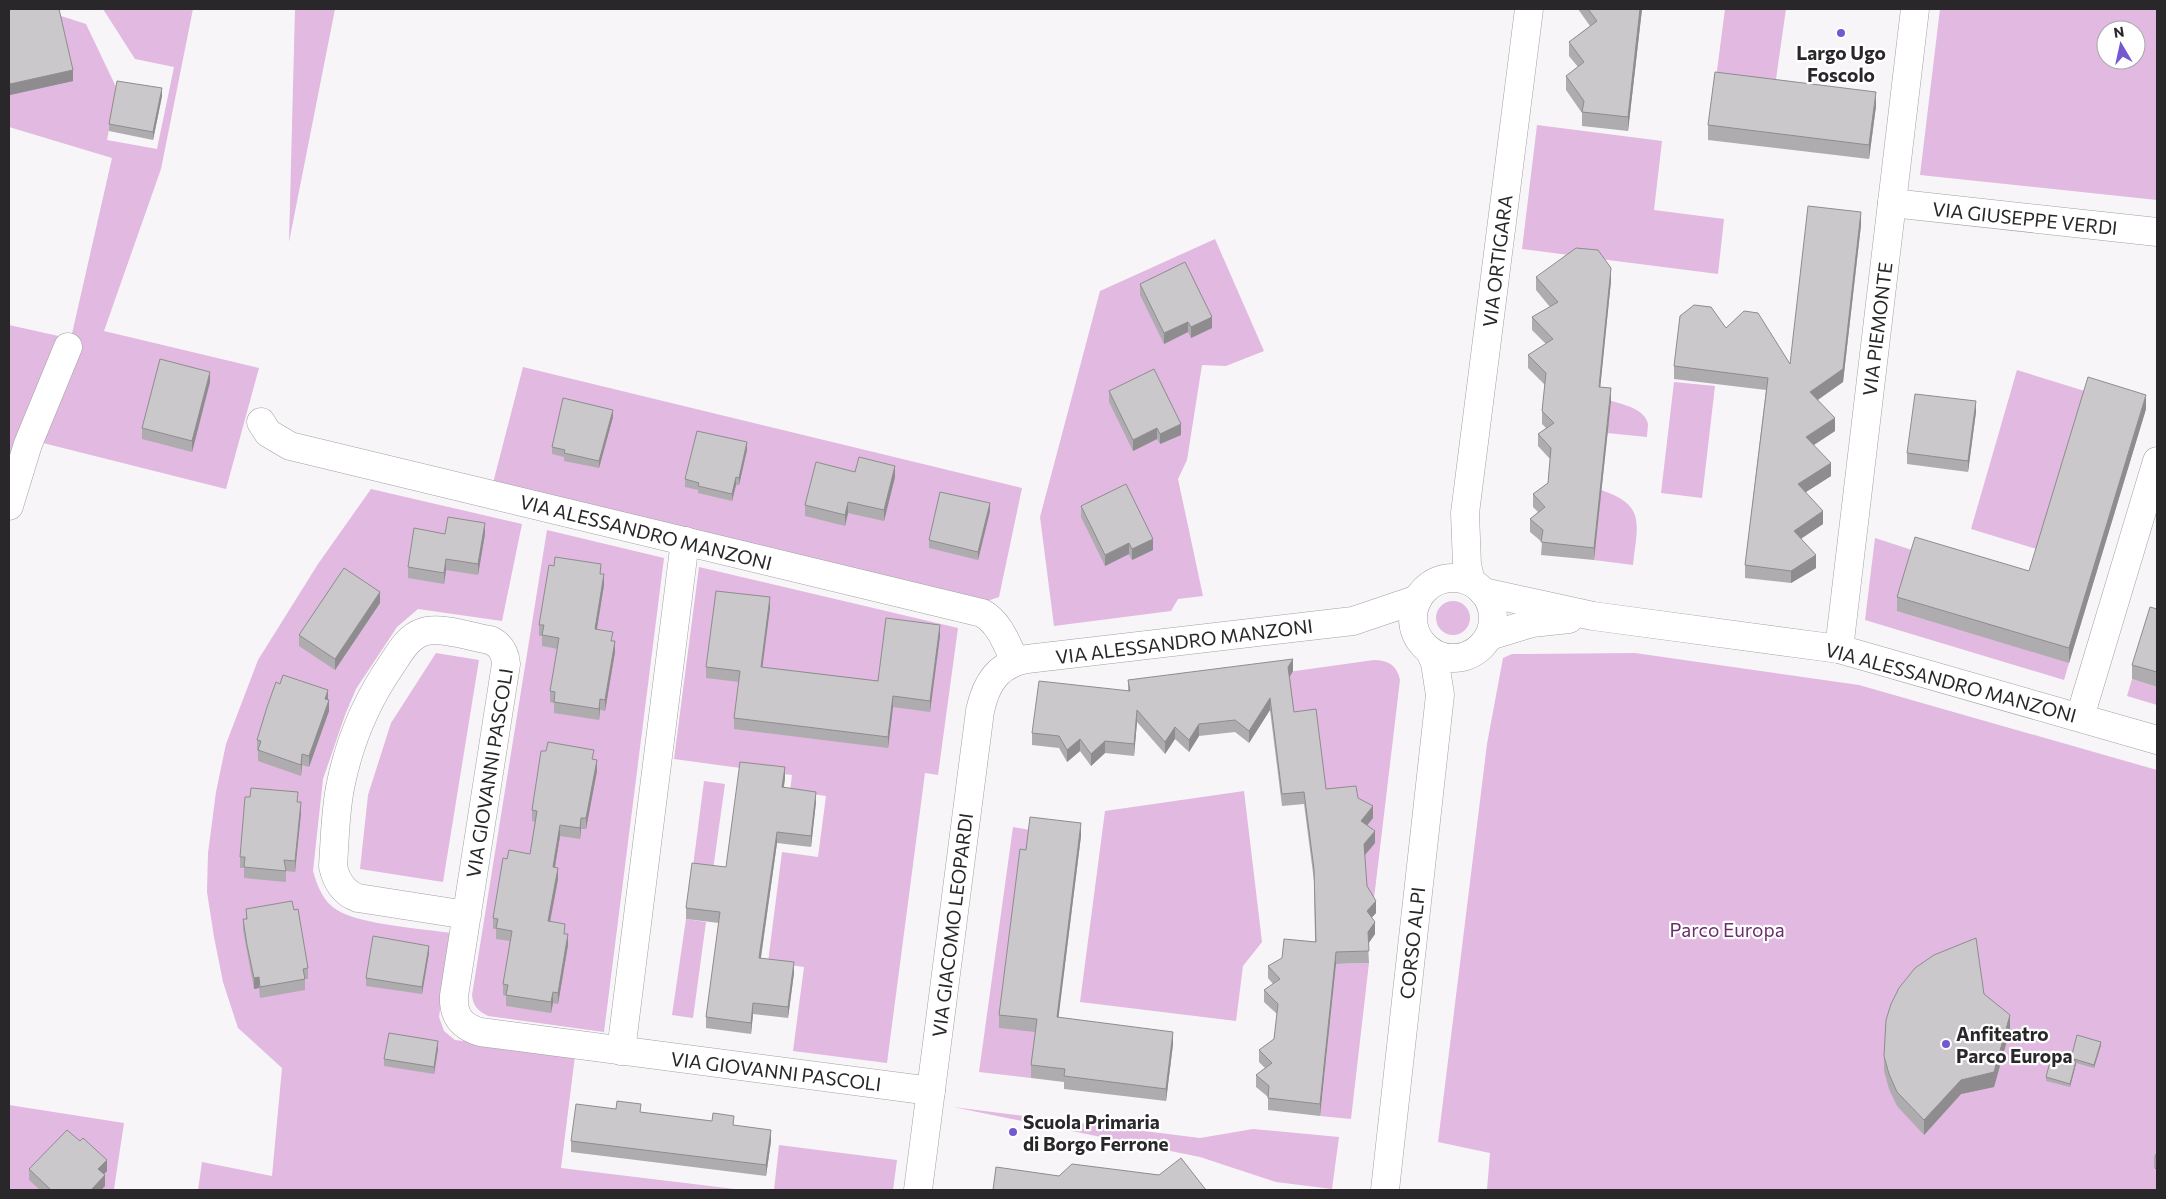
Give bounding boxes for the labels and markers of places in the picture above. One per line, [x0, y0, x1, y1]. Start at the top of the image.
marker: Largo Ugo Foscolo [1835, 27, 1847, 39]
place label: Largo Ugo Foscolo [1796, 41, 1886, 86]
place label: Anfiteatro Parco Europa [1956, 1022, 2072, 1067]
marker: Anfiteatro Parco Europa [1940, 1038, 1952, 1050]
place label: Scuola Primaria di Borgo Ferrone [1023, 1110, 1169, 1155]
marker: Scuola Primaria di Borgo Ferrone [1007, 1126, 1019, 1138]

